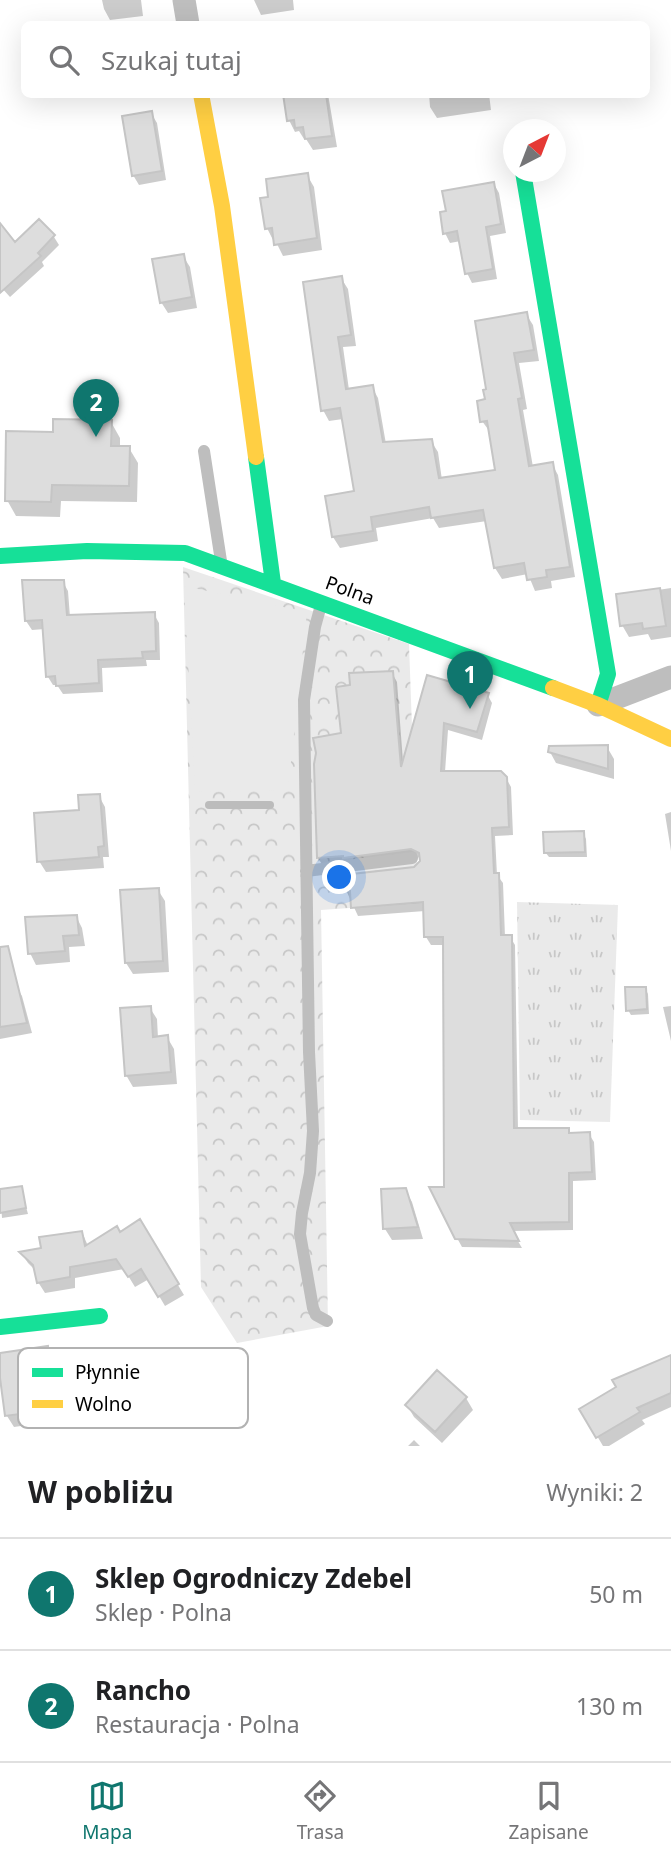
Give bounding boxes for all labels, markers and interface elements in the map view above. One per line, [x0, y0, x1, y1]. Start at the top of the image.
search box [21, 21, 650, 98]
icon: search [45, 41, 83, 79]
text: Szukaj tutaj [101, 42, 242, 78]
north arrow [503, 119, 566, 182]
pin: 2 [73, 379, 119, 437]
street label: Polna [322, 569, 378, 611]
pin: 1 [447, 651, 493, 709]
your location [322, 860, 356, 894]
legend [18, 1348, 248, 1428]
text: Płynnie [75, 1359, 140, 1385]
text: Wolno [75, 1391, 132, 1417]
text: W pobliżu [28, 1471, 174, 1512]
text: Wyniki: 2 [546, 1476, 643, 1508]
text: Sklep Ogrodniczy Zdebel [95, 1560, 412, 1596]
text: 1 [44, 1578, 58, 1610]
text: 50 m [589, 1578, 643, 1610]
text: Sklep · Polna [95, 1596, 232, 1628]
text: Rancho [95, 1672, 191, 1708]
text: 2 [44, 1690, 58, 1722]
text: 130 m [576, 1690, 643, 1722]
text: Restauracja · Polna [95, 1708, 300, 1740]
tab: Mapa [82, 1777, 132, 1845]
tab: Trasa [297, 1777, 344, 1845]
tab: Zapisane [509, 1777, 589, 1845]

